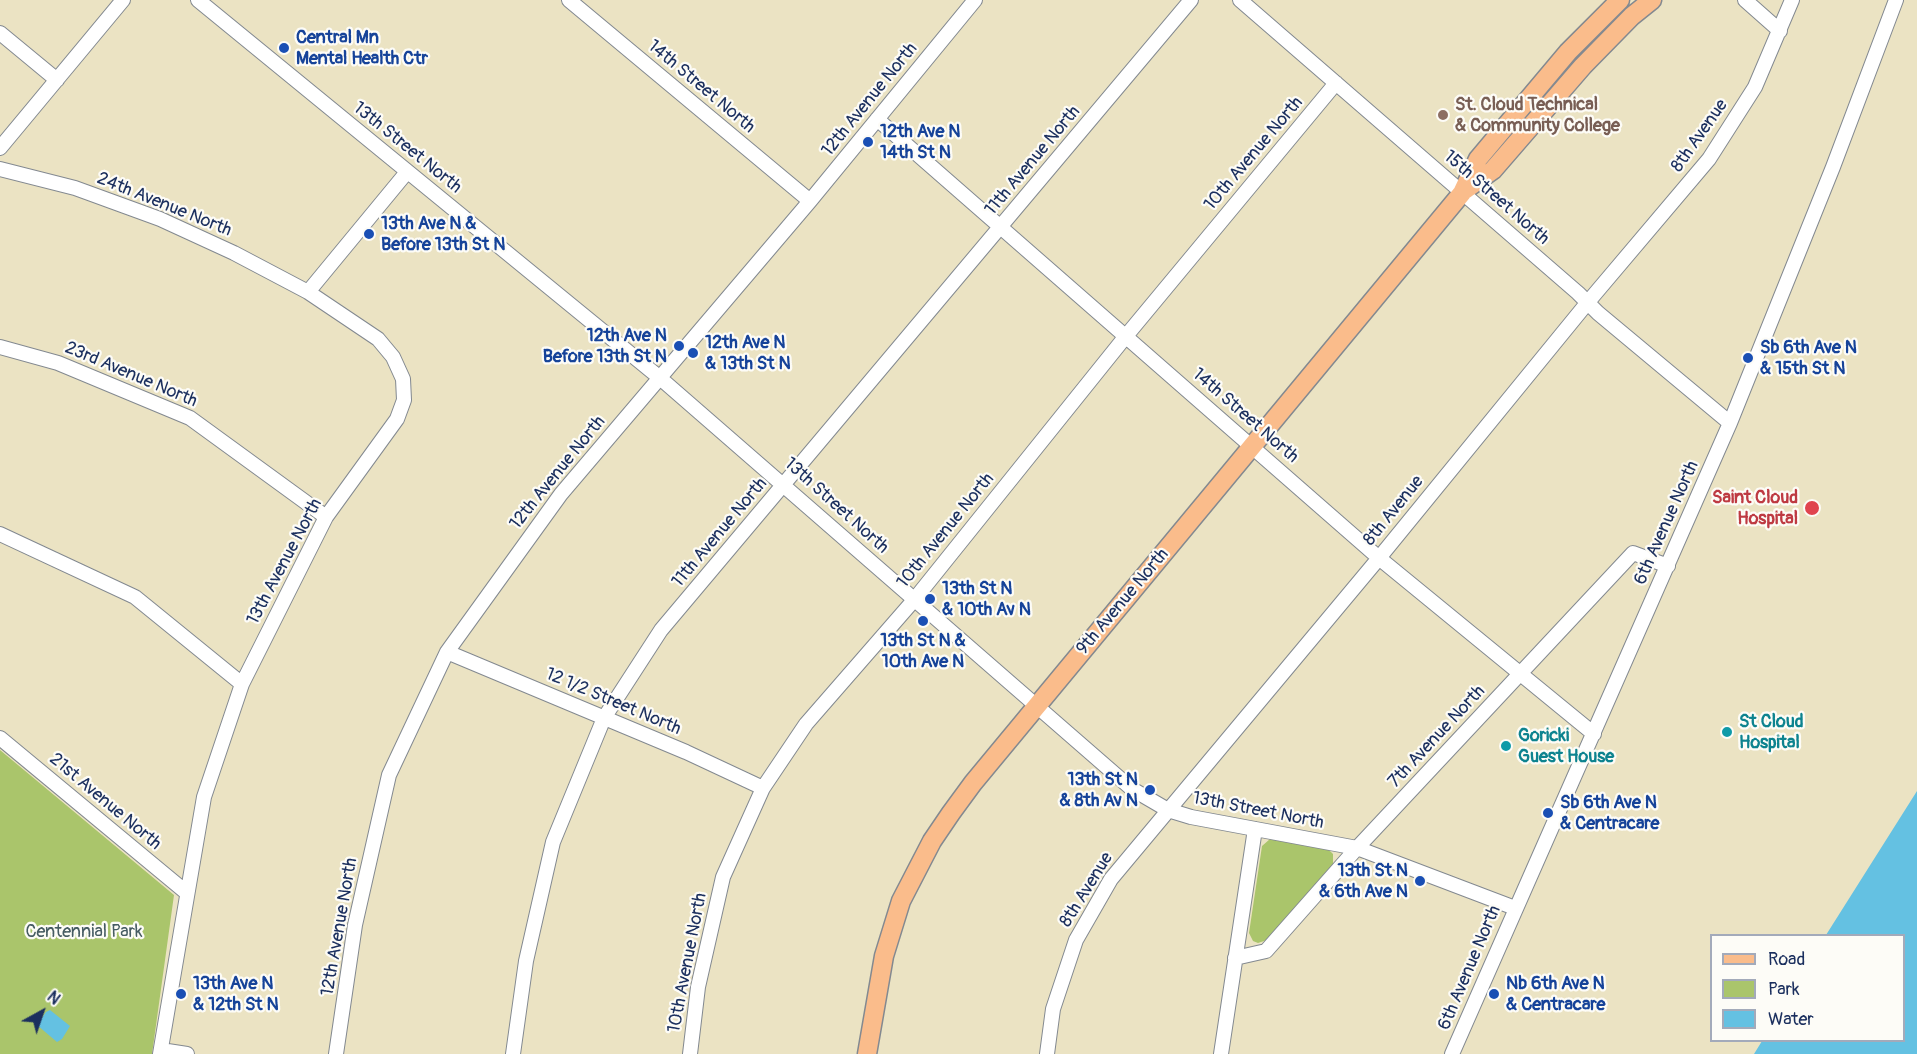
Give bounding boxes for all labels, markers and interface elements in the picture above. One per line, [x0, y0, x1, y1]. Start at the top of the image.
place label: Central Mn Mental Health Ctr [296, 27, 428, 70]
street label: 14th Street North [643, 36, 759, 138]
street label: 12th Avenue North [818, 39, 922, 161]
marker: Central Mn Mental Health Ctr [277, 41, 291, 55]
street label: 10th Avenue North [1200, 93, 1308, 215]
place label: St. Cloud Technical & Community College [1455, 94, 1620, 136]
street label: 8th Avenue [1667, 95, 1733, 177]
street label: 13th Street North [348, 98, 466, 198]
street label: 11th Avenue North [981, 102, 1085, 220]
marker: St. Cloud Technical & Community College [1436, 108, 1450, 122]
place label: 12th Ave N 14th St N [880, 121, 960, 164]
marker: 12th Ave N 14th St N [861, 135, 875, 149]
street label: 15th Street North [1439, 146, 1553, 250]
street label: 24th Avenue North [94, 168, 234, 242]
place label: 13th Ave N & Before 13th St N [381, 213, 505, 256]
marker: 13th Ave N & Before 13th St N [362, 227, 376, 241]
place label: 12th Ave N Before 13th St N [543, 325, 667, 368]
place label: 12th Ave N & 13th St N [705, 332, 791, 374]
street label: 23rd Avenue North [62, 337, 200, 413]
place label: Sb 6th Ave N & 15th St N [1760, 337, 1857, 380]
marker: 12th Ave N Before 13th St N [672, 339, 686, 353]
marker: 12th Ave N & 13th St N [686, 346, 700, 360]
marker: Sb 6th Ave N & 15th St N [1741, 351, 1755, 365]
street label: 14th Street North [1187, 364, 1303, 468]
street label: 12th Avenue North [506, 412, 610, 534]
street label: 13th Street North [779, 453, 893, 559]
street label: 6th Avenue North [1630, 458, 1704, 588]
street label: 10th Avenue North [893, 469, 999, 593]
street label: 8th Avenue [1359, 472, 1429, 550]
street label: 11th Avenue North [668, 474, 772, 592]
place label: Saint Cloud Hospital [1712, 487, 1798, 530]
street label: 13th Avenue North [243, 495, 327, 629]
marker: Saint Cloud Hospital [1803, 499, 1821, 517]
street label: 9th Avenue North [1072, 544, 1174, 660]
place label: 13th St N & 10th Av N [942, 578, 1031, 620]
marker: 13th St N & 10th Av N [923, 592, 937, 606]
marker: 13th St N & 10th Ave N [916, 614, 930, 628]
place label: 13th St N & 10th Ave N [880, 630, 966, 672]
street label: 12 1/2 Street North [542, 664, 684, 740]
street label: 7th Avenue North [1384, 681, 1490, 793]
place label: St Cloud Hospital [1739, 711, 1804, 754]
place label: Goricki Guest House [1518, 725, 1614, 768]
marker: St Cloud Hospital [1720, 725, 1734, 739]
marker: Goricki Guest House [1499, 739, 1513, 753]
street label: 21st Avenue North [45, 749, 165, 855]
place label: 13th St N & 8th Av N [1059, 769, 1138, 812]
marker: 13th St N & 8th Av N [1143, 783, 1157, 797]
street label: 13th Street North [1190, 788, 1326, 834]
place label: Sb 6th Ave N & Centracare [1560, 792, 1659, 834]
marker: Sb 6th Ave N & Centracare [1541, 806, 1555, 820]
street label: 8th Avenue [1056, 849, 1118, 931]
street label: 12th Avenue North [317, 856, 363, 998]
place label: 13th St N & 6th Ave N [1319, 860, 1408, 902]
marker: 13th St N & 6th Ave N [1413, 874, 1427, 888]
street label: 10th Avenue North [664, 891, 712, 1035]
street label: 6th Avenue North [1434, 902, 1506, 1034]
park label: Centennial Park [25, 921, 143, 943]
legend [1710, 934, 1905, 1042]
text: Road [1768, 948, 1805, 971]
place label: 13th Ave N & 12th St N [193, 973, 279, 1016]
place label: Nb 6th Ave N & Centracare [1506, 973, 1605, 1016]
text: Park [1768, 978, 1800, 1001]
north arrow [12, 982, 72, 1042]
text: N [43, 987, 64, 1009]
marker: 13th Ave N & 12th St N [174, 987, 188, 1001]
marker: Nb 6th Ave N & Centracare [1487, 987, 1501, 1001]
text: Water [1768, 1008, 1814, 1031]

